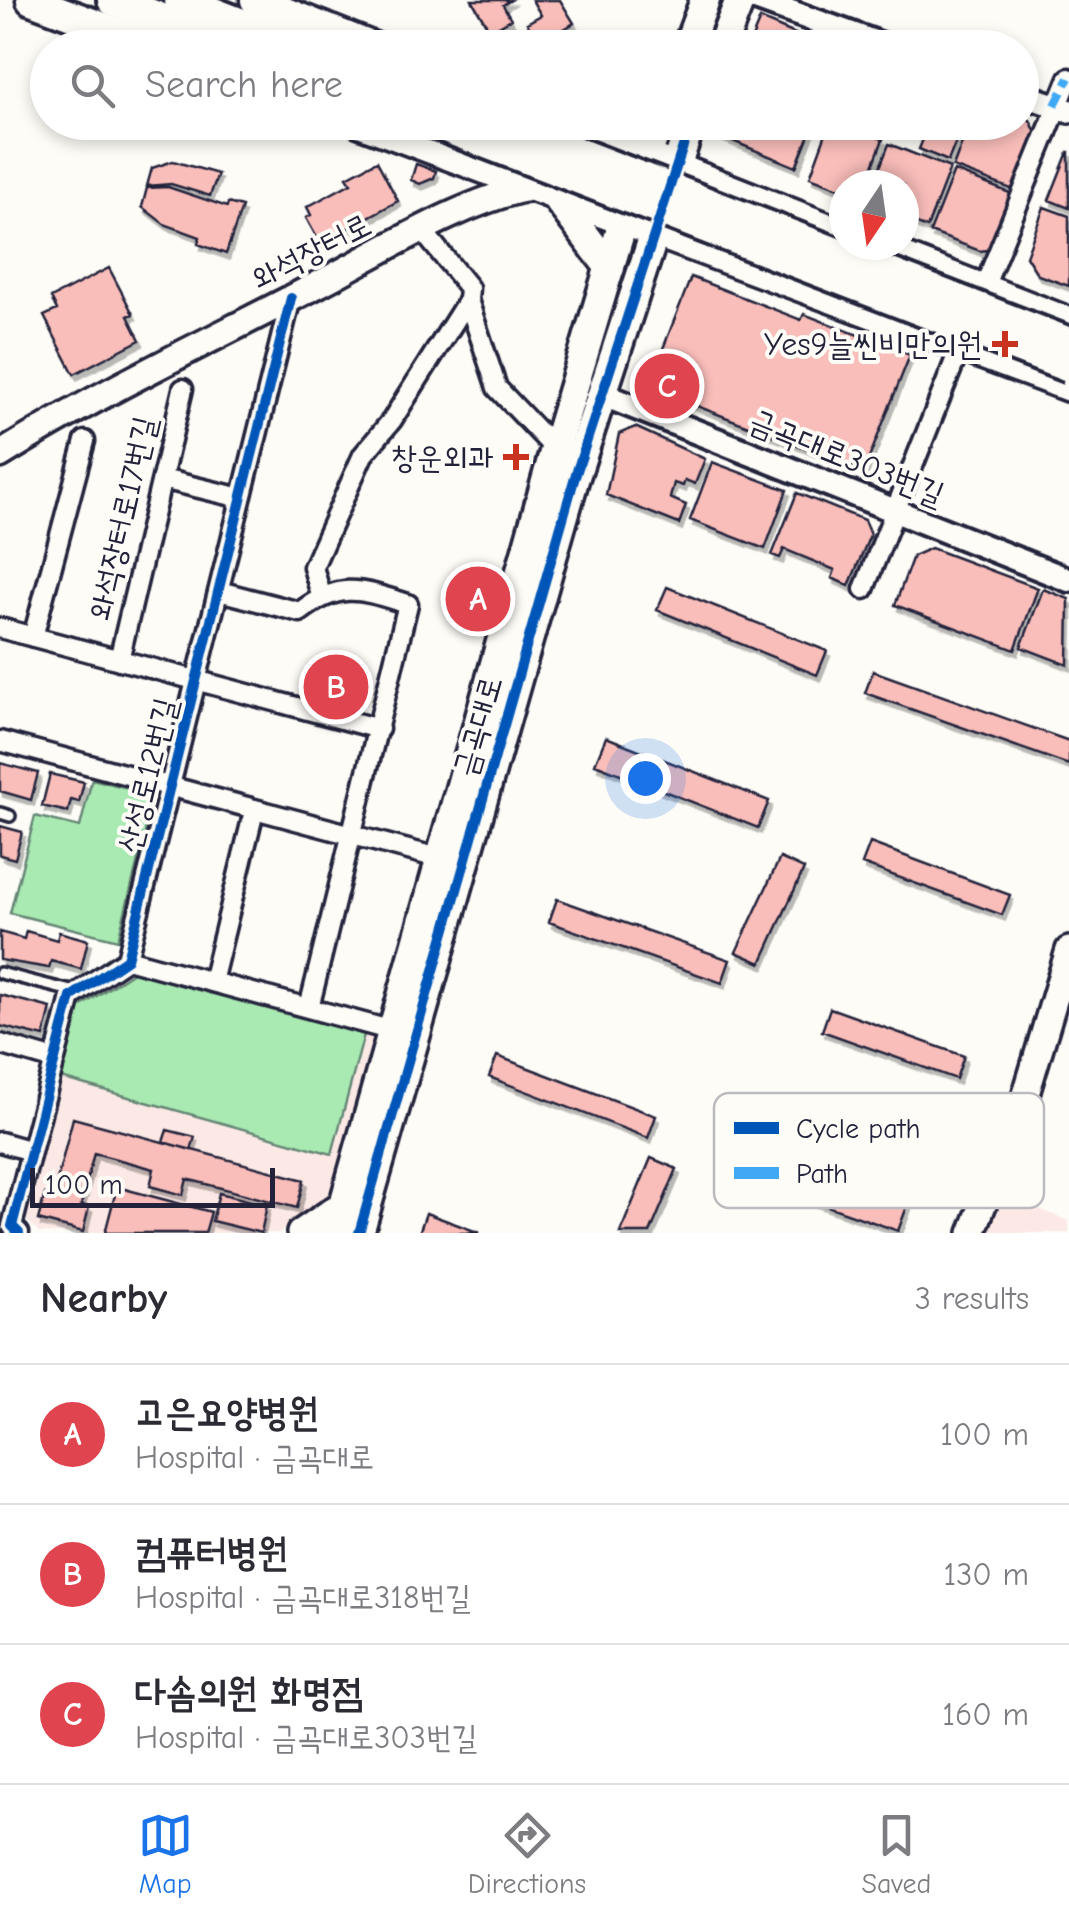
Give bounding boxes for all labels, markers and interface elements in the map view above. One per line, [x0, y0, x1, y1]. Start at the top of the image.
search box [30, 30, 1039, 140]
icon: search [65, 58, 120, 113]
text: Search here [145, 63, 343, 107]
north arrow [829, 170, 919, 260]
street label: 와석장터로 [245, 206, 377, 297]
place label: Yes9늘씬비만의원 [764, 326, 982, 363]
marker: Yes9늘씬비만의원 [992, 331, 1018, 357]
pin: C [634, 348, 700, 424]
street label: 금곡대로303번길 [744, 402, 949, 513]
street label: 와석장터로17번길 [81, 413, 164, 624]
place label: 창운외과 [391, 439, 494, 476]
marker: 창운외과 [503, 444, 529, 470]
pin: A [446, 562, 510, 636]
pin: B [304, 650, 368, 724]
street label: 금곡대로 [446, 672, 509, 781]
street label: 산성로12번길 [110, 694, 185, 856]
your location [620, 753, 671, 804]
legend [714, 1093, 1044, 1208]
text: Cycle path [796, 1113, 921, 1145]
text: Path [796, 1158, 848, 1190]
scale bar [30, 1163, 275, 1208]
text: 100 m [45, 1169, 123, 1201]
text: Nearby [40, 1274, 167, 1323]
text: 3 results [915, 1280, 1029, 1317]
text: 고은요양병원 [135, 1391, 318, 1435]
text: A [64, 1416, 81, 1453]
text: 100 m [940, 1416, 1029, 1453]
text: Hospital · 금곡대로 [135, 1439, 374, 1476]
text: 컴퓨터병원 [135, 1531, 288, 1575]
text: B [63, 1556, 82, 1593]
text: 130 m [943, 1556, 1029, 1593]
text: Hospital · 금곡대로318번길 [135, 1579, 471, 1616]
text: 다솜의원 화명점 [135, 1671, 363, 1715]
text: C [63, 1696, 82, 1733]
text: 160 m [942, 1696, 1029, 1733]
text: Hospital · 금곡대로303번길 [135, 1719, 478, 1756]
tab: Map [138, 1808, 193, 1900]
tab: Directions [468, 1808, 586, 1900]
tab: Saved [861, 1808, 931, 1900]

